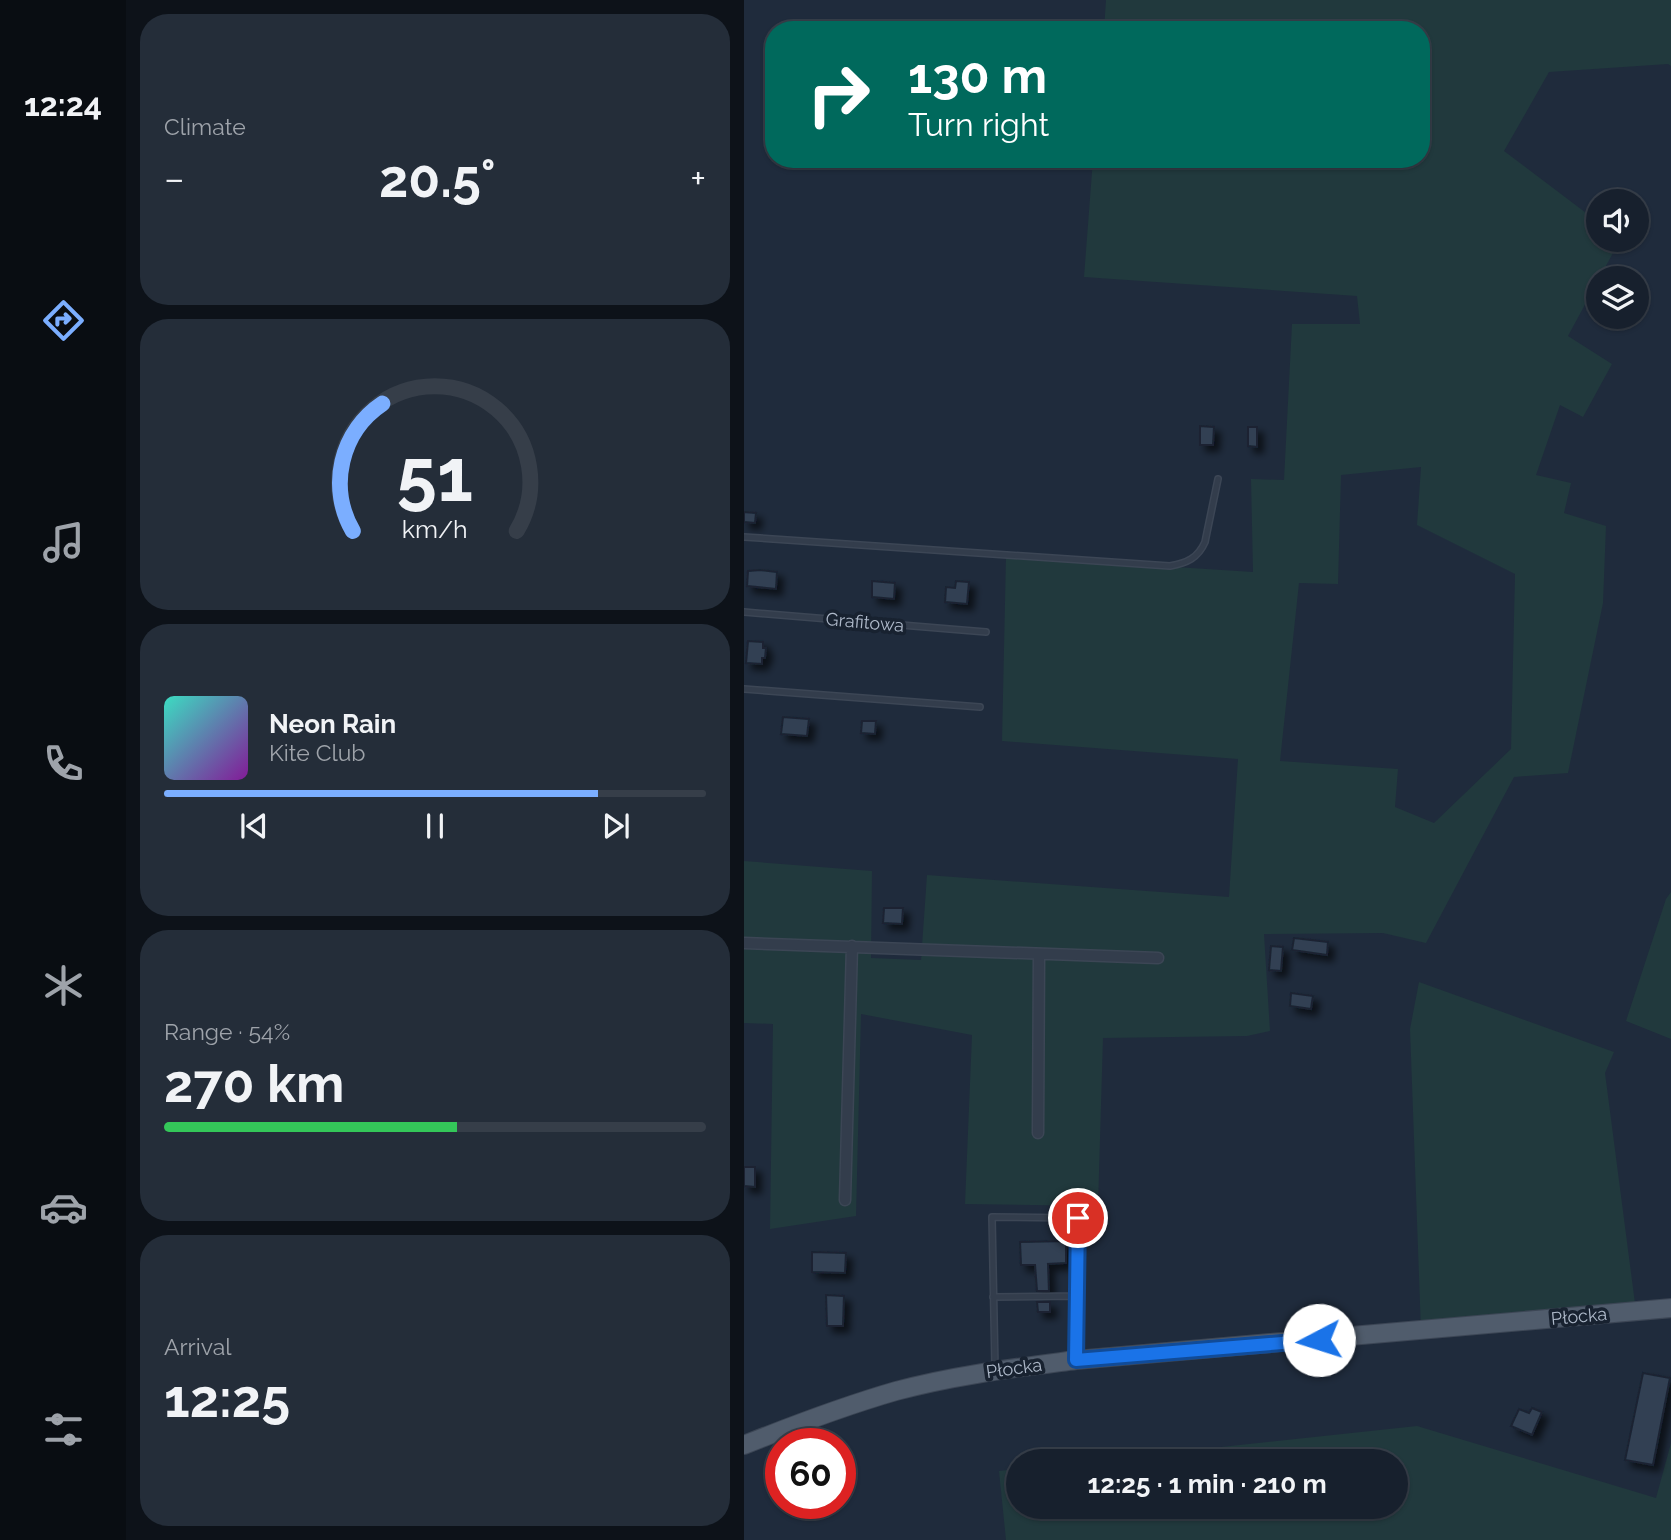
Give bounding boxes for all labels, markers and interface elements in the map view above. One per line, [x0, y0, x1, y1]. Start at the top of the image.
text: 130 m [908, 47, 1047, 104]
icon: right [793, 49, 884, 140]
text: 12:24 [24, 86, 102, 123]
text: Turn right [908, 106, 1049, 143]
text: Climate [164, 113, 246, 140]
text: 20.5° [379, 148, 496, 209]
text: − [164, 156, 184, 201]
text: + [690, 156, 706, 201]
map controls [1586, 189, 1649, 329]
button: sound [1586, 189, 1649, 252]
button: layers [1586, 266, 1649, 329]
icon: directions [39, 296, 88, 345]
text: 51 [397, 433, 473, 518]
text: km/h [402, 514, 468, 544]
icon: music [39, 518, 88, 567]
street label: Grafitowa [825, 608, 905, 636]
text: Neon Rain [269, 709, 396, 739]
icon: phone [39, 739, 88, 788]
text: Kite Club [269, 739, 366, 766]
icon: previous [235, 807, 273, 845]
icon: pause [416, 807, 454, 845]
icon: next [597, 807, 635, 845]
icon: climate [39, 961, 88, 1010]
text: Range · 54% [164, 1018, 290, 1045]
text: 270 km [164, 1053, 344, 1114]
icon: car [39, 1183, 88, 1232]
pin [1048, 1188, 1108, 1248]
icon: arrive [1059, 1199, 1097, 1237]
position arrow [1282, 1303, 1356, 1377]
street label: Płocka [1550, 1303, 1608, 1329]
text: Arrival [164, 1333, 231, 1360]
street label: Płocka [985, 1354, 1043, 1382]
text: 12:25 [164, 1368, 290, 1429]
icon: filters [39, 1405, 88, 1454]
speed limit sign: 60 [765, 1428, 856, 1519]
text: 12:25 · 1 min · 210 m [1087, 1469, 1327, 1499]

